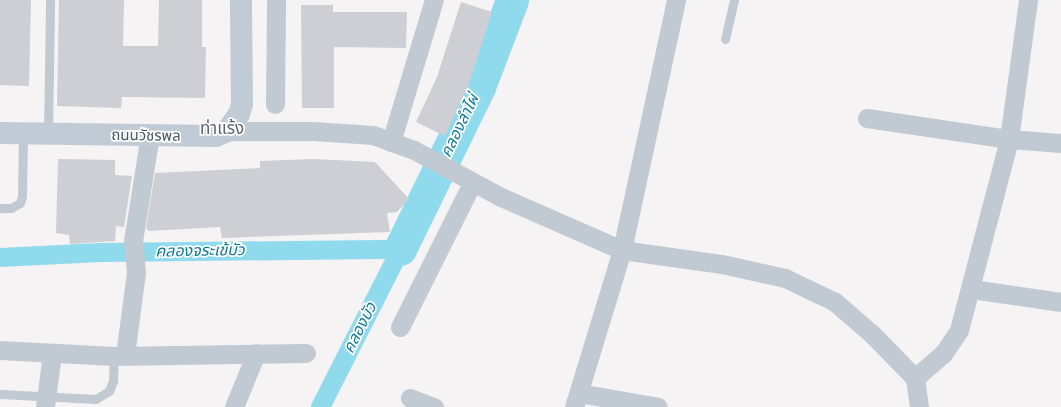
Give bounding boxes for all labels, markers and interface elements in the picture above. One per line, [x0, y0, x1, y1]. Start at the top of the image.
water label: คลองลำไผ่ [437, 91, 483, 161]
district label: ท่าแร้ง [200, 119, 244, 139]
street label: ถนนวัชรพล [111, 125, 181, 145]
water label: คลองจระเข้บัว [155, 241, 245, 261]
water label: คลองบัว [339, 299, 381, 357]

